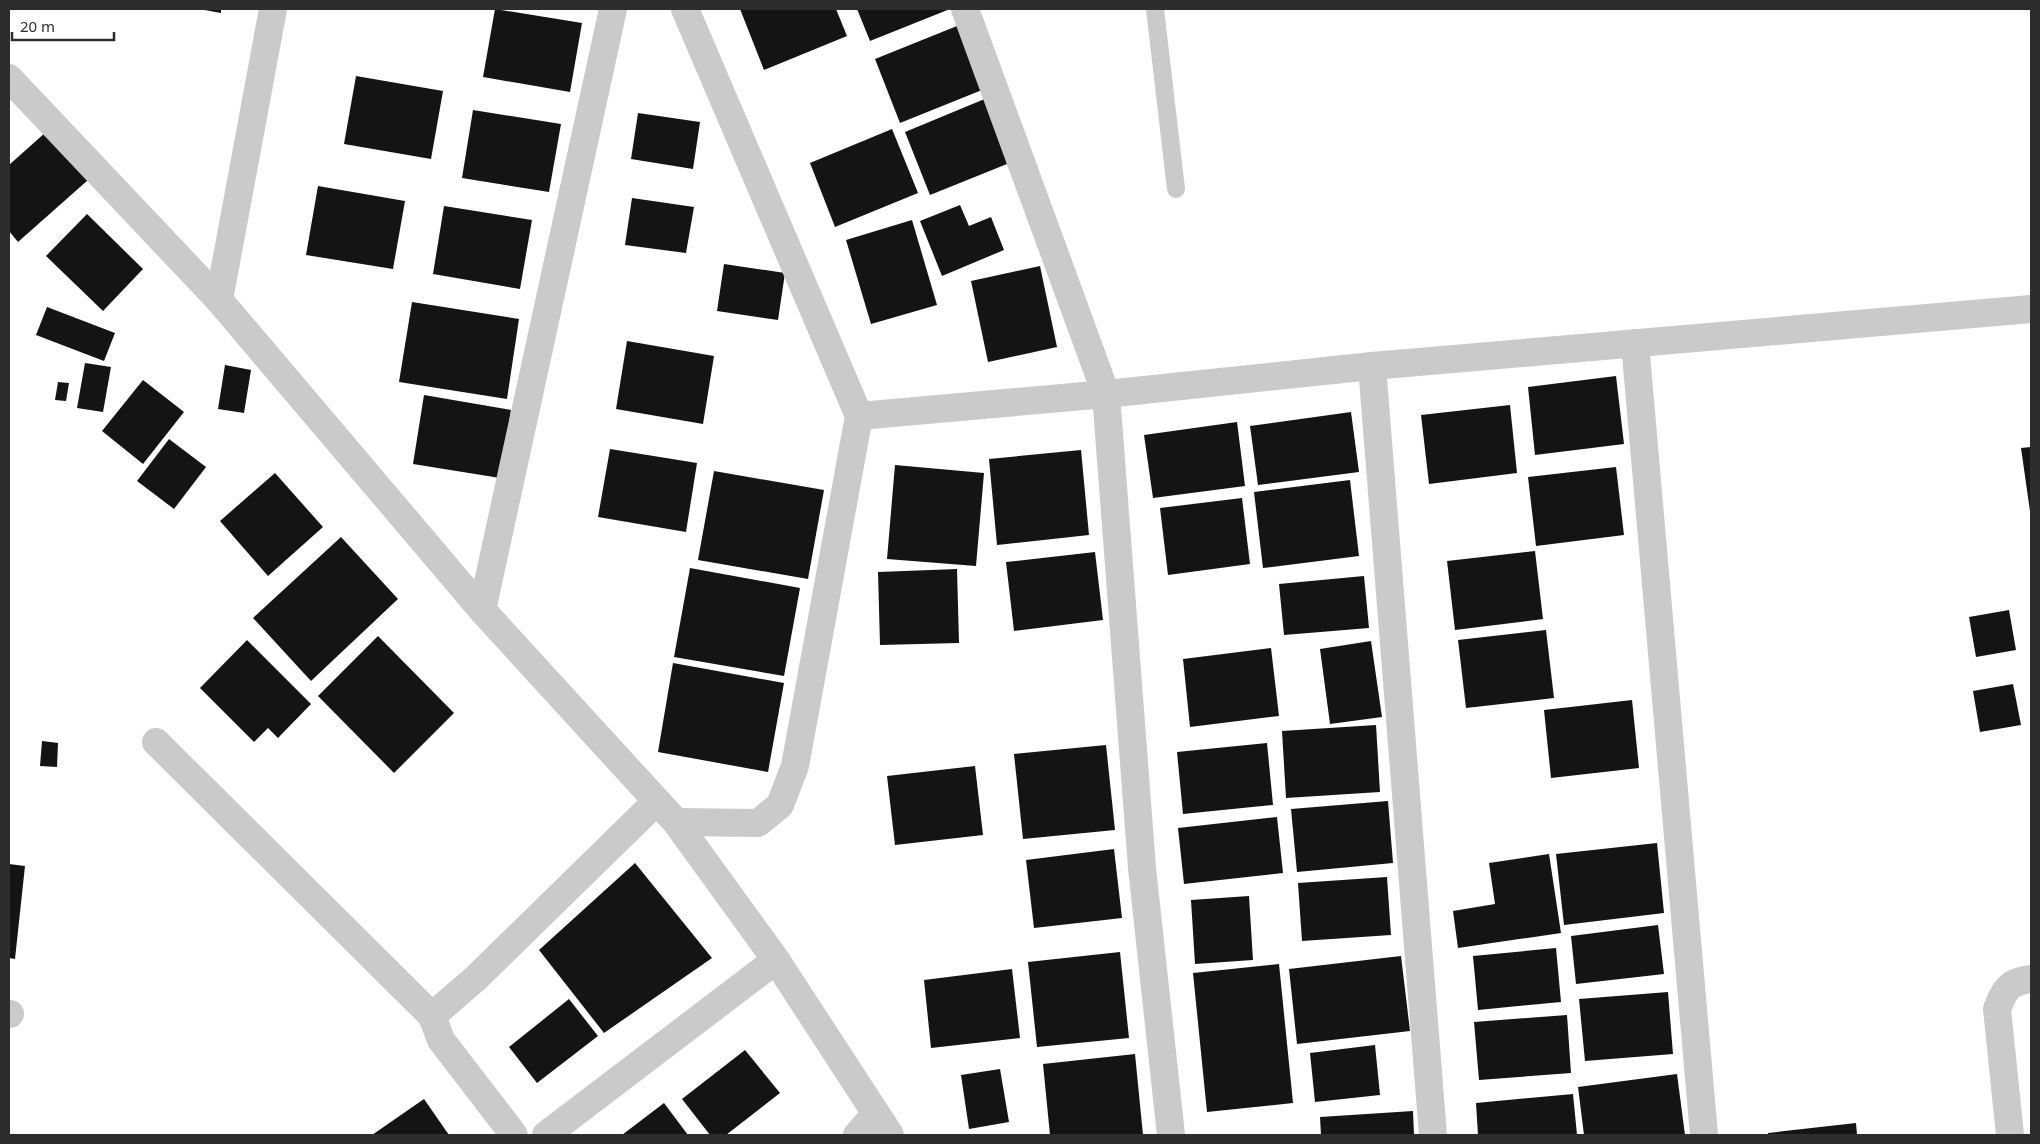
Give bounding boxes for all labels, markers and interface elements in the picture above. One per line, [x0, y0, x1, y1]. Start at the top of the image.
scale bar [12, 10, 115, 42]
text: 20 m [20, 16, 55, 36]

